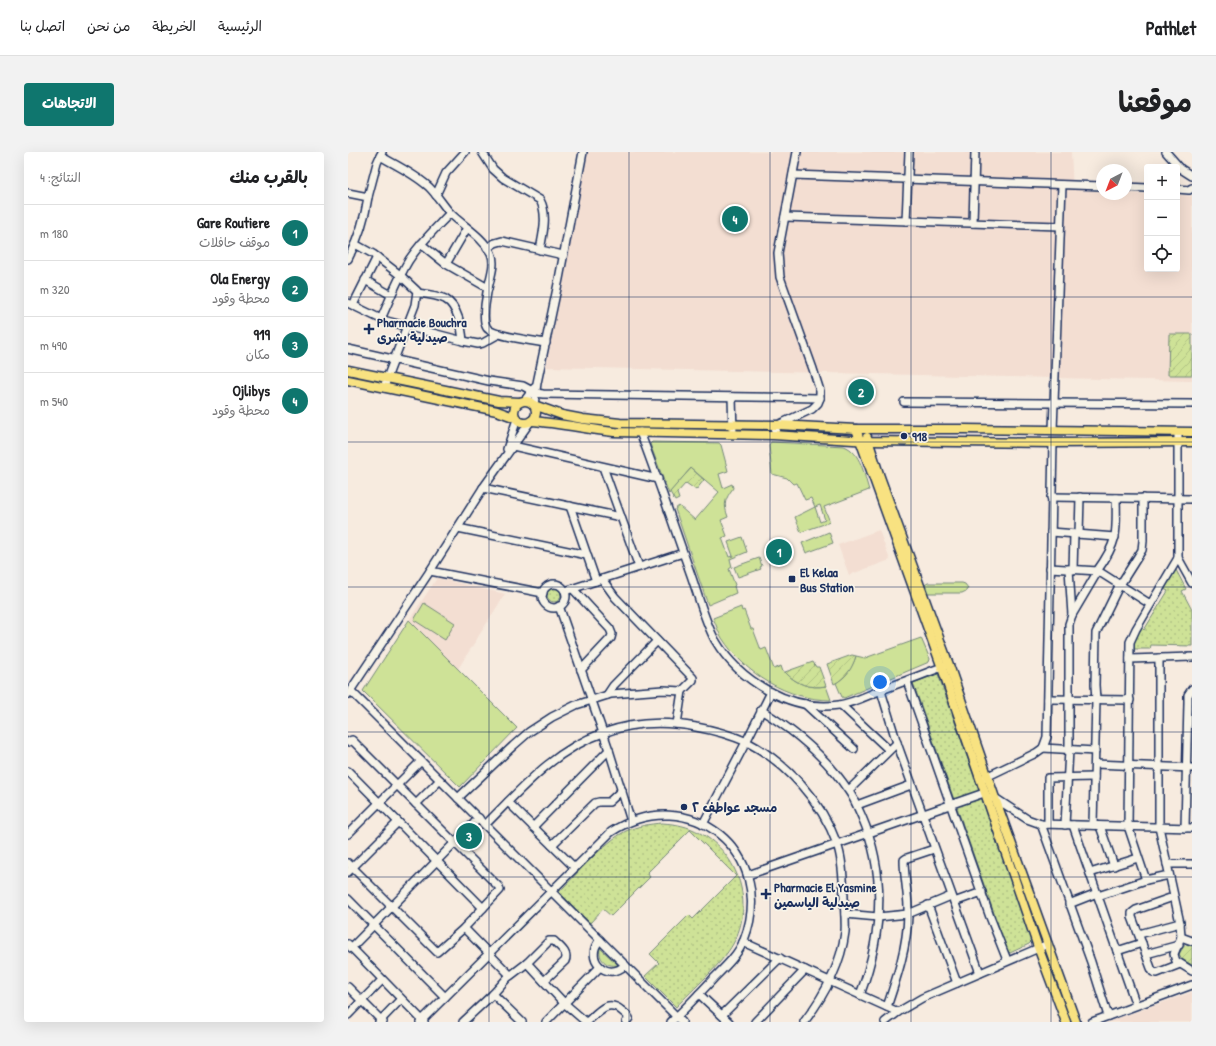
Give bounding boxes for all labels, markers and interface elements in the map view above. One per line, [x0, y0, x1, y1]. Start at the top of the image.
text: Pathlet [1146, 15, 1196, 41]
text: اتصل بنا [20, 16, 65, 35]
text: من نحن [87, 16, 130, 35]
text: الخريطة [152, 16, 196, 35]
text: الرئيسية [218, 16, 262, 35]
button: الاتجاهات [24, 83, 114, 126]
text: موقعنا [1118, 83, 1192, 121]
north arrow [1096, 164, 1132, 200]
map controls [1144, 164, 1180, 272]
button: + [1144, 164, 1180, 200]
text: بالقرب منك [230, 165, 308, 188]
text: النتائج: 4 [40, 168, 81, 186]
button: − [1144, 200, 1180, 236]
pin: 4 [722, 204, 748, 234]
text: Gare Routiere [197, 212, 270, 233]
text: 180 m [40, 224, 68, 242]
text: 1 [293, 224, 297, 242]
text: موقف حافلات [199, 233, 270, 251]
button: locate [1144, 236, 1180, 272]
text: Ola Energy [210, 268, 270, 289]
text: 320 m [40, 280, 70, 298]
text: 2 [292, 280, 298, 298]
text: محطة وقود [212, 289, 270, 307]
place label: Pharmacie Bouchra صيدلية بشرى [377, 313, 467, 346]
text: 919 [254, 324, 270, 345]
marker: Pharmacie Bouchra صيدلية بشرى [364, 324, 374, 334]
text: 490 m [40, 336, 67, 354]
text: 3 [292, 336, 298, 354]
text: مكان [246, 345, 270, 363]
pin: 2 [848, 377, 874, 407]
text: Ojlibys [232, 380, 270, 401]
text: 540 m [40, 392, 68, 410]
text: 4 [293, 392, 297, 410]
text: محطة وقود [212, 401, 270, 419]
place label: 918 [912, 427, 927, 445]
marker: 918 [899, 431, 909, 441]
pin: 1 [766, 537, 792, 567]
place label: El Kelaa Bus Station [800, 563, 854, 596]
marker: El Kelaa Bus Station [787, 574, 797, 584]
your location [870, 672, 890, 692]
place label: مسجد عواطف ٢ [692, 798, 777, 816]
marker: مسجد عواطف ٢ [679, 802, 689, 812]
pin: 3 [456, 821, 482, 851]
place label: Pharmacie El Yasmine صيدلية الياسمين [774, 878, 878, 911]
marker: Pharmacie El Yasmine صيدلية الياسمين [761, 889, 771, 899]

